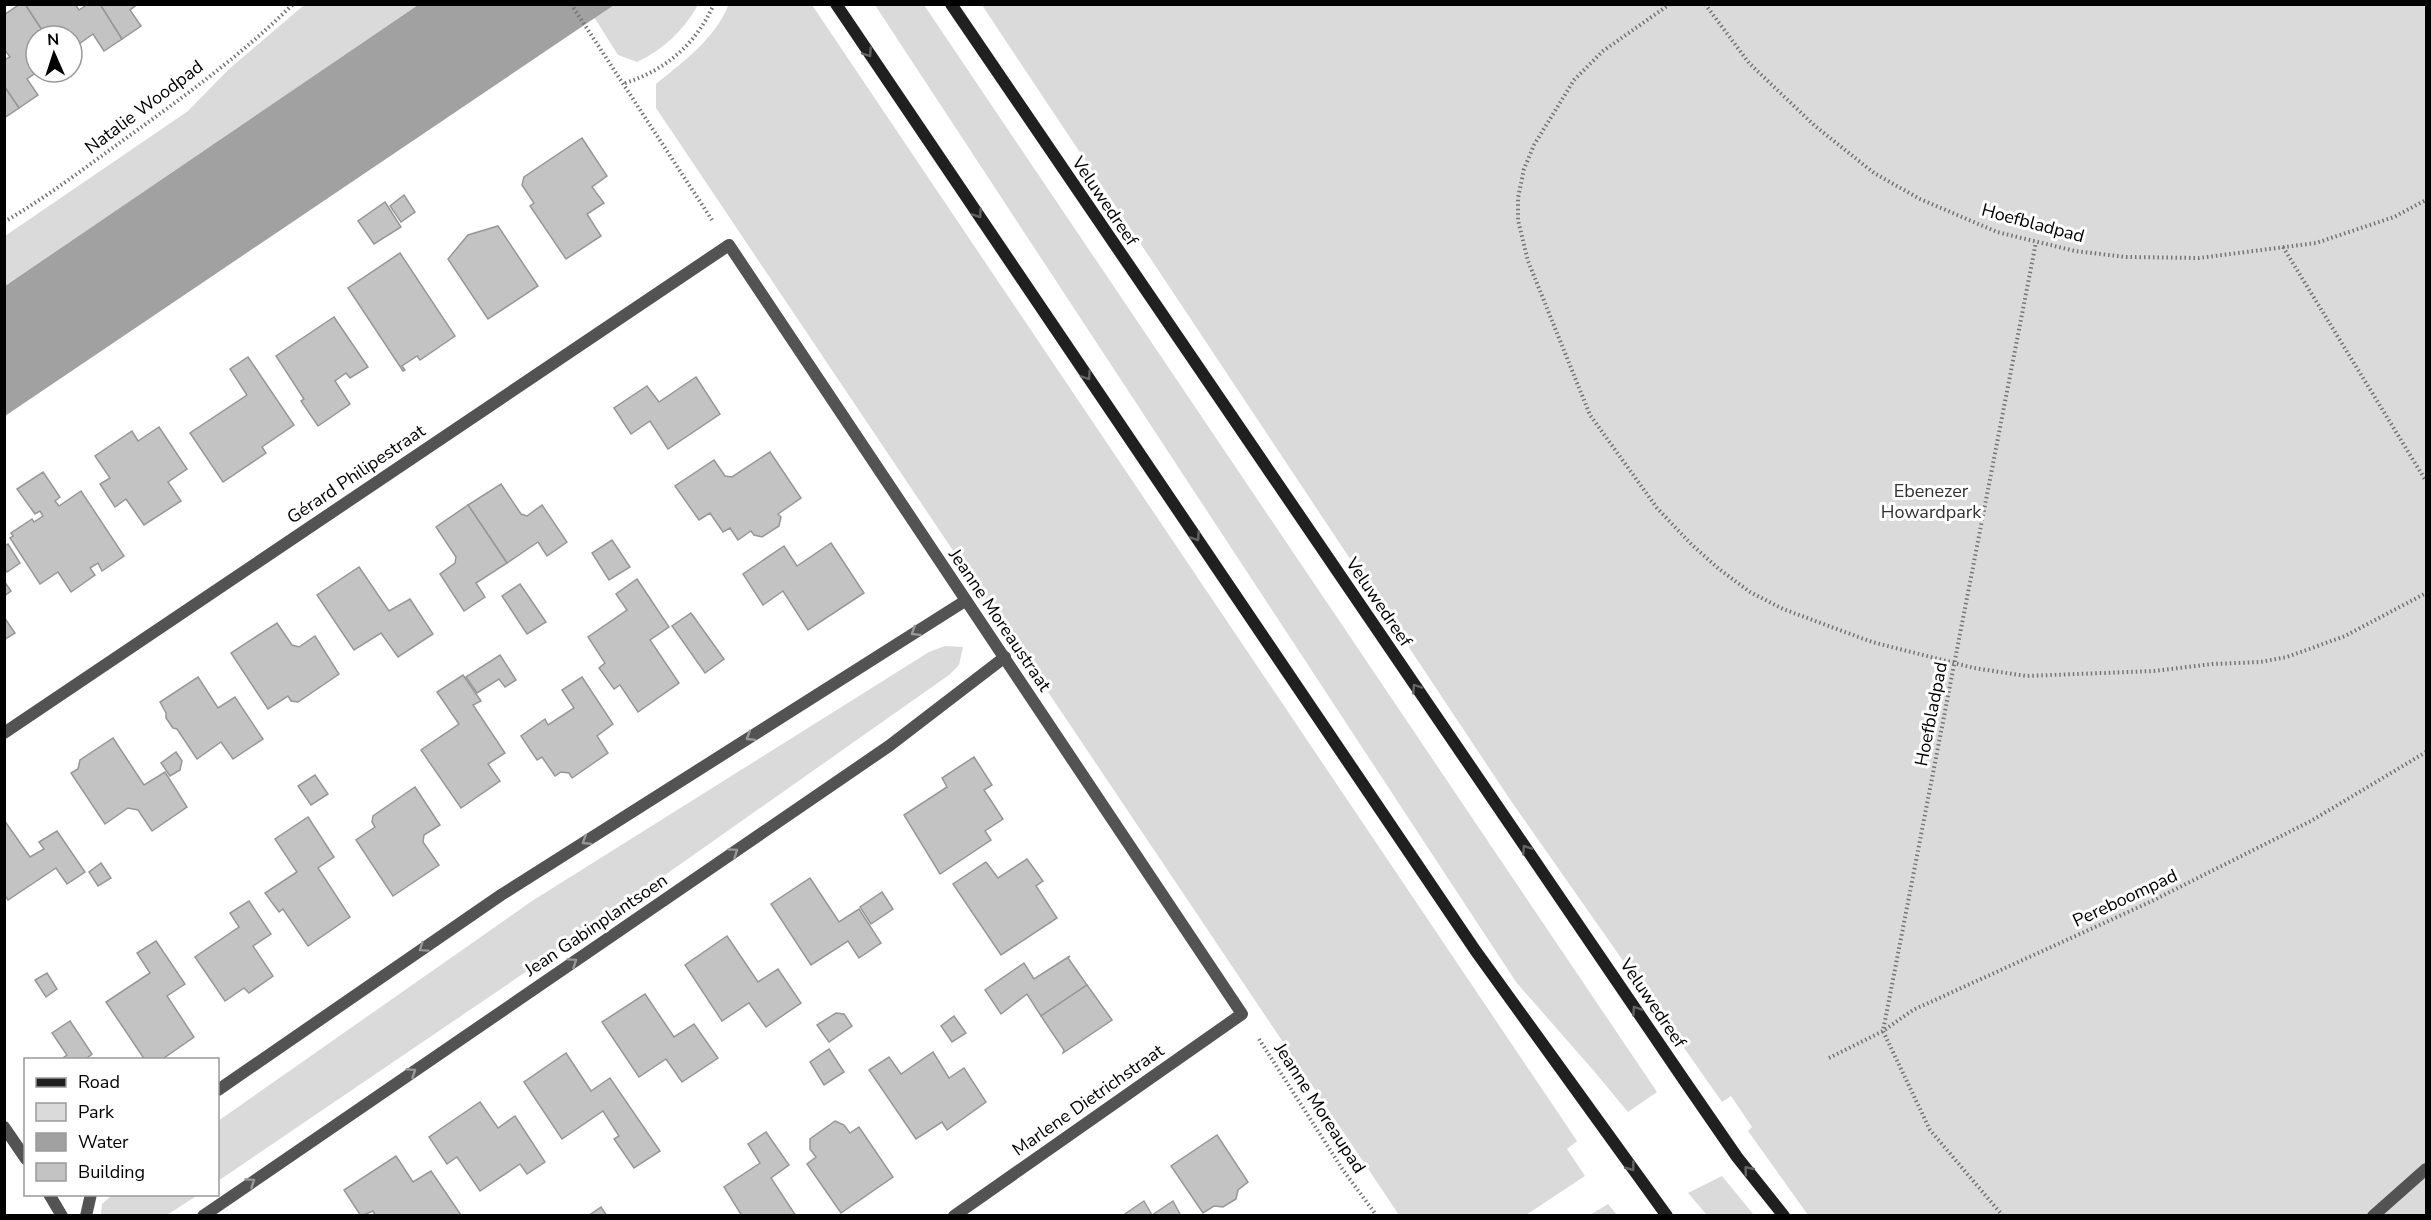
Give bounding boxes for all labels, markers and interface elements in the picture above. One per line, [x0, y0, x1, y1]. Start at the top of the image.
north arrow [24, 24, 84, 84]
text: N [47, 29, 60, 51]
one-way arrow [861, 46, 872, 57]
street label: Natalie Woodpad [80, 55, 208, 159]
street label: Veluwedreef [1066, 151, 1144, 251]
street label: Hoefbladpad [1979, 198, 2087, 248]
one-way arrow [971, 208, 982, 219]
one-way arrow [1080, 369, 1091, 380]
street label: Gérard Philipestraat [282, 418, 430, 529]
park label: Ebenezer Howardpark [1881, 479, 1982, 524]
one-way arrow [1189, 531, 1200, 542]
street label: Jeanne Moreaustraat [943, 543, 1057, 697]
street label: Veluwedreef [1340, 552, 1418, 652]
one-way arrow [911, 625, 922, 636]
street label: Hoefbladpad [1909, 660, 1953, 768]
one-way arrow [1412, 684, 1423, 695]
one-way arrow [746, 729, 757, 740]
one-way arrow [582, 834, 593, 845]
one-way arrow [1522, 845, 1533, 856]
one-way arrow [727, 848, 738, 859]
street label: Pereboompad [2069, 863, 2181, 933]
street label: Jean Gabinplantsoen [519, 868, 672, 982]
one-way arrow [419, 941, 430, 952]
street label: Veluwedreef [1614, 953, 1692, 1053]
one-way arrow [566, 958, 577, 969]
one-way arrow [1632, 1006, 1643, 1017]
street label: Jeanne Moreaupad [1268, 1037, 1371, 1178]
street label: Marlene Dietrichstraat [1007, 1038, 1169, 1161]
legend [24, 1058, 219, 1196]
one-way arrow [405, 1068, 416, 1079]
text: Road [78, 1070, 120, 1094]
text: Park [78, 1100, 115, 1124]
text: Water [78, 1130, 129, 1154]
text: Building [78, 1160, 145, 1184]
one-way arrow [1624, 1161, 1635, 1172]
one-way arrow [1744, 1166, 1755, 1177]
one-way arrow [245, 1178, 255, 1190]

